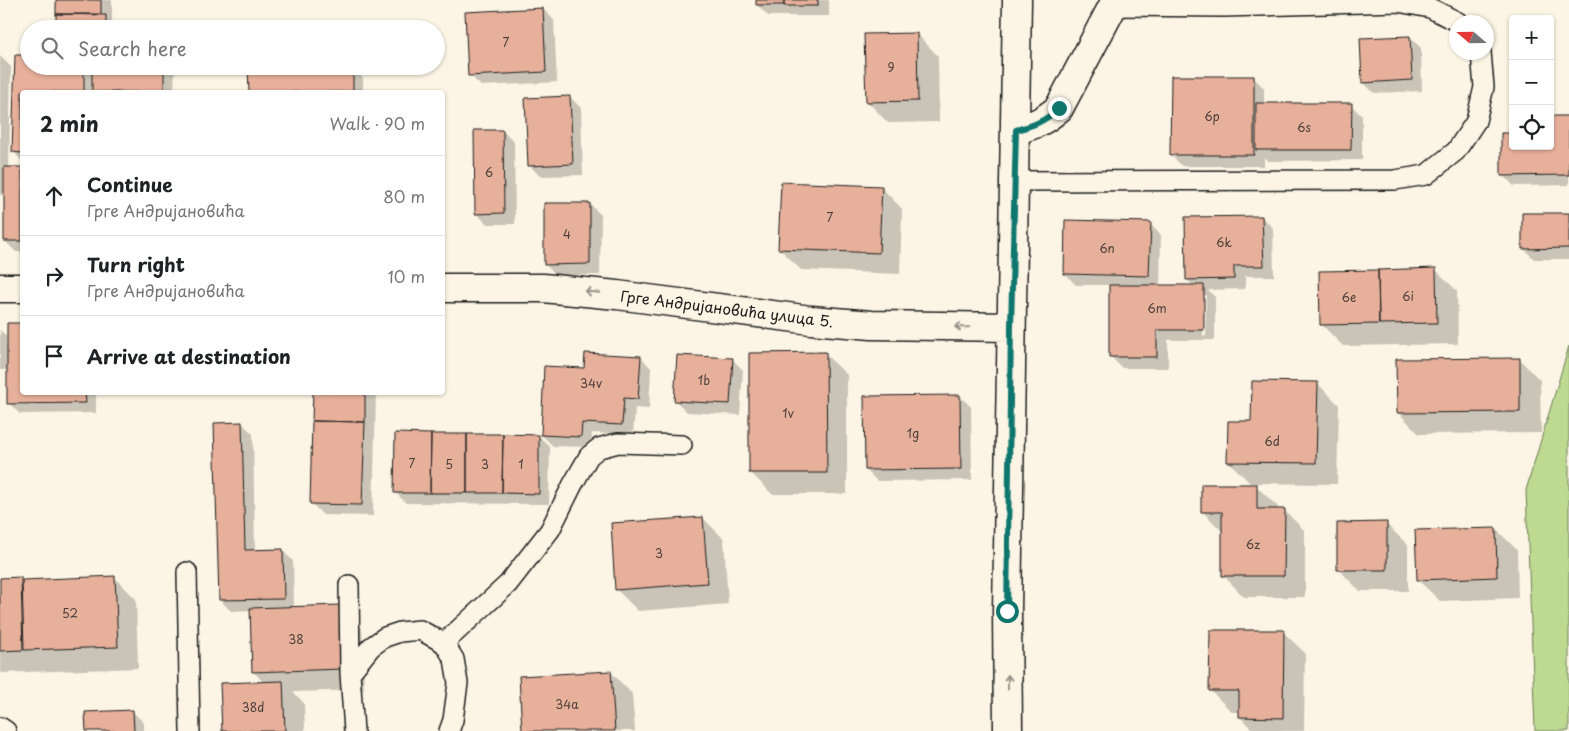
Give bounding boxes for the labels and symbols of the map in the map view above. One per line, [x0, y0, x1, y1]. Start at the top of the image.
north arrow [1449, 15, 1494, 60]
house number: 7 [503, 33, 510, 51]
house number: 9 [887, 58, 895, 76]
route end [1048, 97, 1071, 120]
house number: 6p [1204, 107, 1220, 125]
house number: 6s [1297, 118, 1311, 136]
house number: 6 [485, 163, 493, 181]
house number: 7 [827, 208, 834, 226]
house number: 4 [563, 225, 571, 243]
house number: 6k [1216, 233, 1232, 251]
house number: 6n [1099, 239, 1115, 257]
street label: Грге Андријановића улица 5. [619, 284, 835, 332]
house number: 6i [1402, 287, 1414, 305]
one-way arrow [584, 288, 600, 297]
house number: 6e [1342, 288, 1356, 306]
house number: 6m [1147, 299, 1167, 317]
one-way arrow [955, 322, 971, 331]
house number: 1b [698, 371, 710, 389]
house number: 34v [580, 374, 602, 392]
house number: 1v [782, 404, 794, 422]
house number: 1g [907, 424, 919, 442]
house number: 6d [1264, 432, 1280, 450]
house number: 7 [409, 454, 416, 472]
house number: 5 [445, 455, 453, 473]
house number: 3 [481, 455, 489, 473]
house number: 1 [518, 455, 524, 473]
house number: 6z [1246, 535, 1260, 553]
house number: 3 [655, 544, 663, 562]
route start [996, 600, 1019, 623]
house number: 52 [62, 604, 78, 622]
house number: 38 [288, 630, 304, 648]
one-way arrow [1003, 675, 1013, 691]
house number: 34a [555, 695, 579, 713]
house number: 38d [242, 698, 264, 716]

